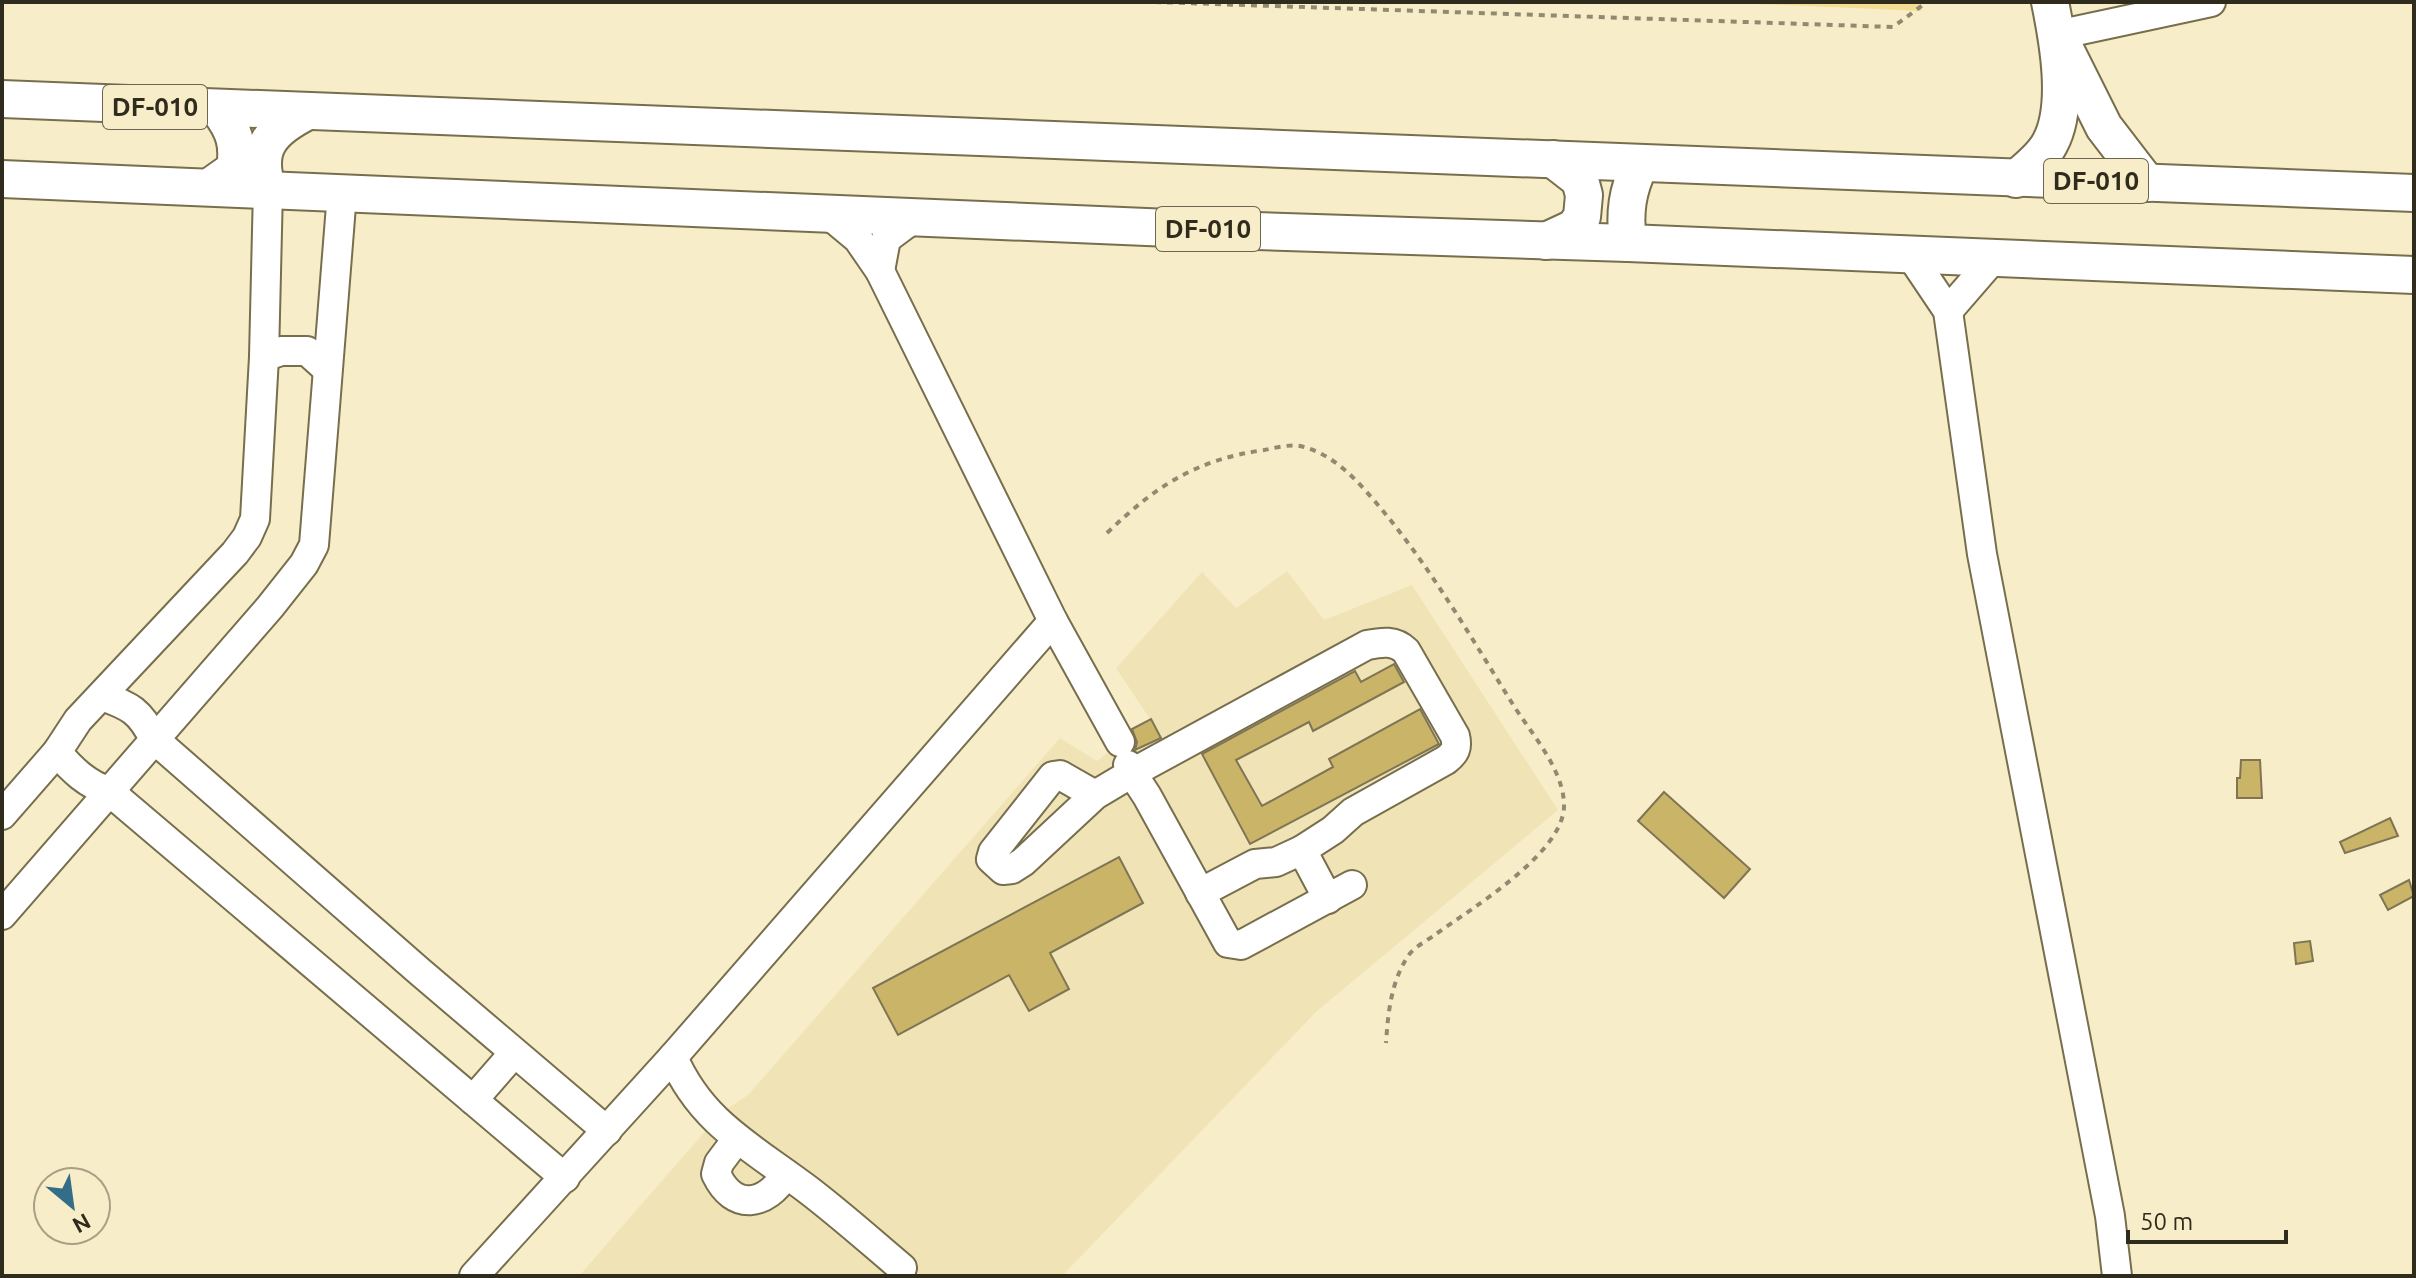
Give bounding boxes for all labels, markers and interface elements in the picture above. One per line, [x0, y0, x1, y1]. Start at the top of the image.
road number: DF-010 [103, 85, 207, 129]
road number: DF-010 [2044, 159, 2148, 203]
road number: DF-010 [1156, 207, 1260, 251]
north arrow [32, 1166, 112, 1246]
scale bar [2128, 1194, 2286, 1244]
text: 50 m [2140, 1208, 2193, 1235]
text: N [69, 1209, 95, 1239]

